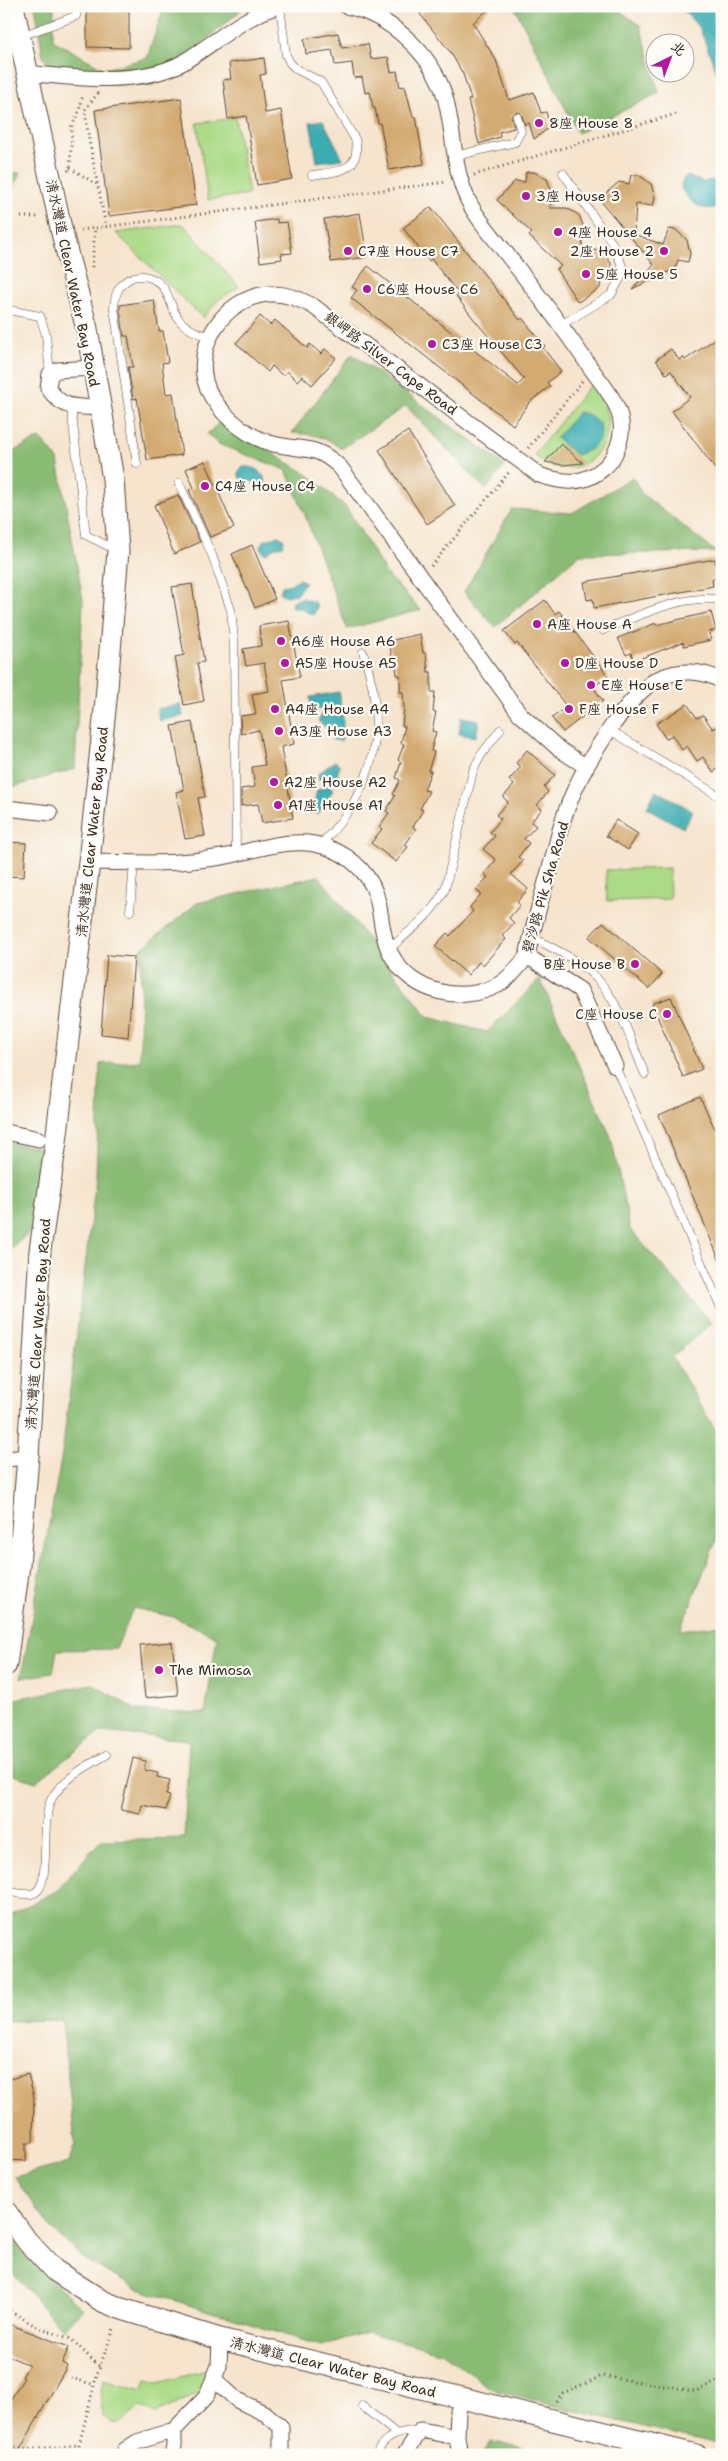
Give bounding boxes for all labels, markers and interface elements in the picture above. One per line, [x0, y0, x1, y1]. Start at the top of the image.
north arrow [646, 32, 696, 82]
text: 北 [667, 37, 690, 60]
place label: 8座 House 8 [549, 114, 633, 132]
marker: 8座 House 8 [533, 117, 545, 129]
street label: 清水灣道 Clear Water Bay Road [42, 178, 104, 389]
place label: 3座 House 3 [536, 187, 620, 205]
marker: 3座 House 3 [520, 190, 532, 202]
place label: 4座 House 4 [568, 223, 652, 241]
marker: 4座 House 4 [552, 226, 564, 238]
place label: C7座 House C7 [358, 242, 459, 260]
place label: 2座 House 2 [570, 242, 654, 260]
marker: C7座 House C7 [342, 245, 354, 257]
marker: 2座 House 2 [658, 245, 670, 257]
place label: 5座 House 5 [596, 265, 678, 283]
marker: 5座 House 5 [580, 268, 592, 280]
place label: C6座 House C6 [377, 280, 478, 298]
marker: C6座 House C6 [361, 283, 373, 295]
street label: 銀岬路 Silver Cape Road [321, 307, 461, 419]
place label: C3座 House C3 [442, 335, 542, 353]
marker: C3座 House C3 [426, 338, 438, 350]
place label: C4座 House C4 [215, 477, 315, 495]
marker: C4座 House C4 [199, 480, 211, 492]
place label: A座 House A [547, 615, 632, 633]
marker: A座 House A [531, 618, 543, 630]
place label: A6座 House A6 [291, 632, 395, 650]
marker: A6座 House A6 [275, 635, 287, 647]
place label: A5座 House A5 [295, 654, 397, 672]
place label: D座 House D [575, 654, 658, 672]
marker: A5座 House A5 [279, 657, 291, 669]
marker: D座 House D [559, 657, 571, 669]
place label: E座 House E [601, 676, 683, 694]
marker: E座 House E [585, 679, 597, 691]
place label: A4座 House A4 [285, 700, 389, 718]
place label: F座 House F [579, 700, 660, 718]
marker: A4座 House A4 [269, 703, 281, 715]
marker: F座 House F [563, 703, 575, 715]
place label: A3座 House A3 [289, 722, 392, 740]
marker: A3座 House A3 [273, 725, 285, 737]
street label: 清水灣道 Clear Water Bay Road [72, 726, 112, 938]
place label: A2座 House A2 [284, 773, 387, 791]
marker: A2座 House A2 [268, 776, 280, 788]
place label: A1座 House A1 [288, 796, 383, 814]
marker: A1座 House A1 [272, 799, 284, 811]
street label: 碧沙路 Pik Sha Road [518, 819, 572, 955]
place label: B座 House B [544, 955, 625, 973]
marker: B座 House B [629, 958, 641, 970]
place label: C座 House C [575, 1005, 657, 1023]
marker: C座 House C [661, 1008, 673, 1020]
street label: 清水灣道 Clear Water Bay Road [22, 1218, 54, 1430]
place label: The Mimosa [169, 1661, 252, 1679]
marker: The Mimosa [153, 1664, 165, 1676]
street label: 清水灣道 Clear Water Bay Road [228, 2333, 438, 2401]

